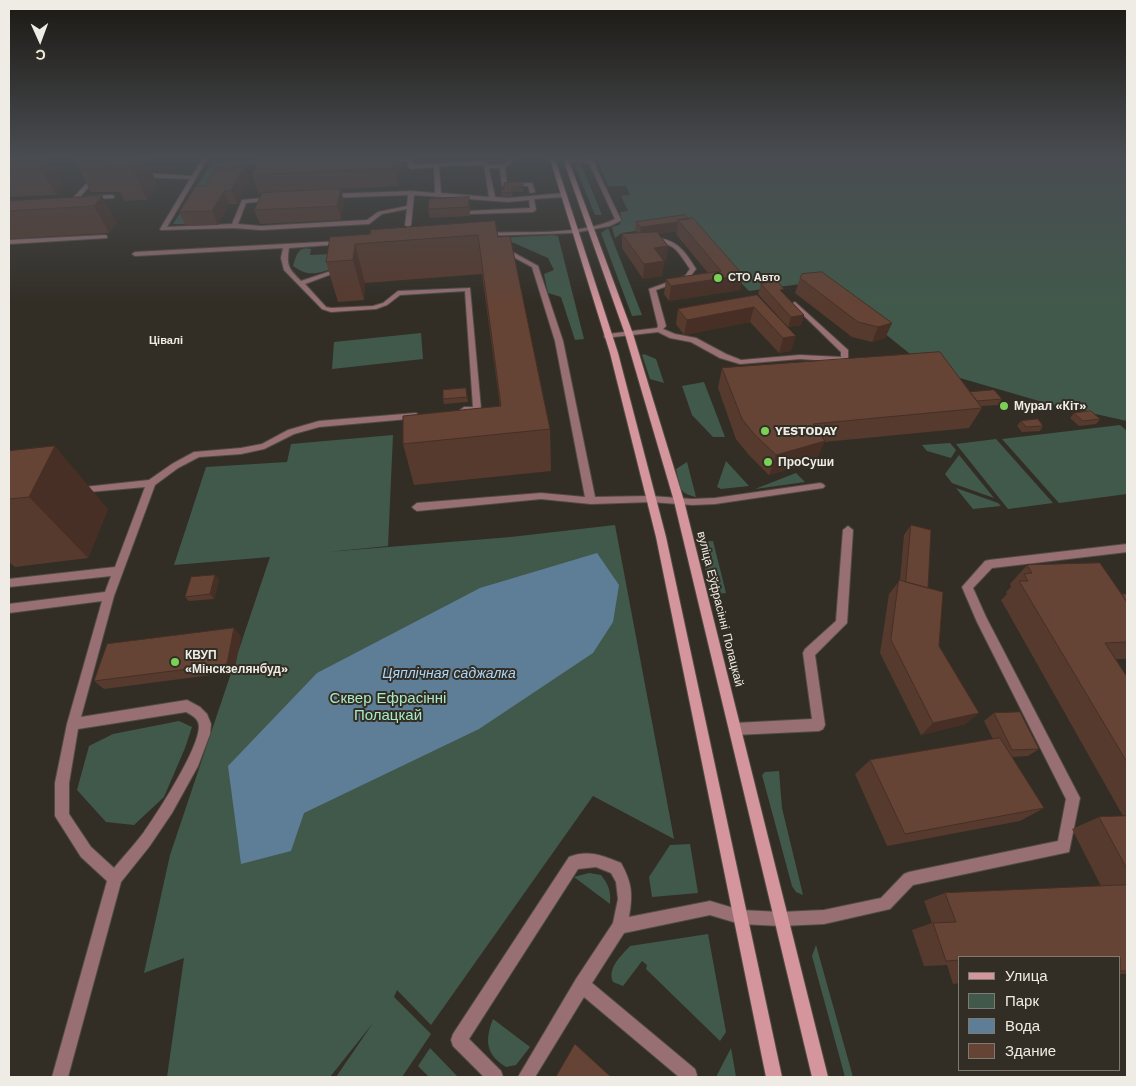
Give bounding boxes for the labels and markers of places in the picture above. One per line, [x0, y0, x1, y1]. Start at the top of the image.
place label: СТО Авто [728, 271, 780, 285]
marker: СТО Авто [712, 272, 724, 284]
place label: Мурал «Кіт» [1014, 399, 1086, 413]
marker: Мурал «Кіт» [998, 400, 1010, 412]
place label: YESTODAY [775, 424, 837, 438]
marker: YESTODAY [759, 425, 771, 437]
place label: ПроСуши [778, 455, 834, 469]
marker: ПроСуши [762, 456, 774, 468]
place label: КВУП «Мінскзелянбуд» [185, 648, 288, 676]
marker: КВУП «Мінскзелянбуд» [169, 656, 181, 668]

